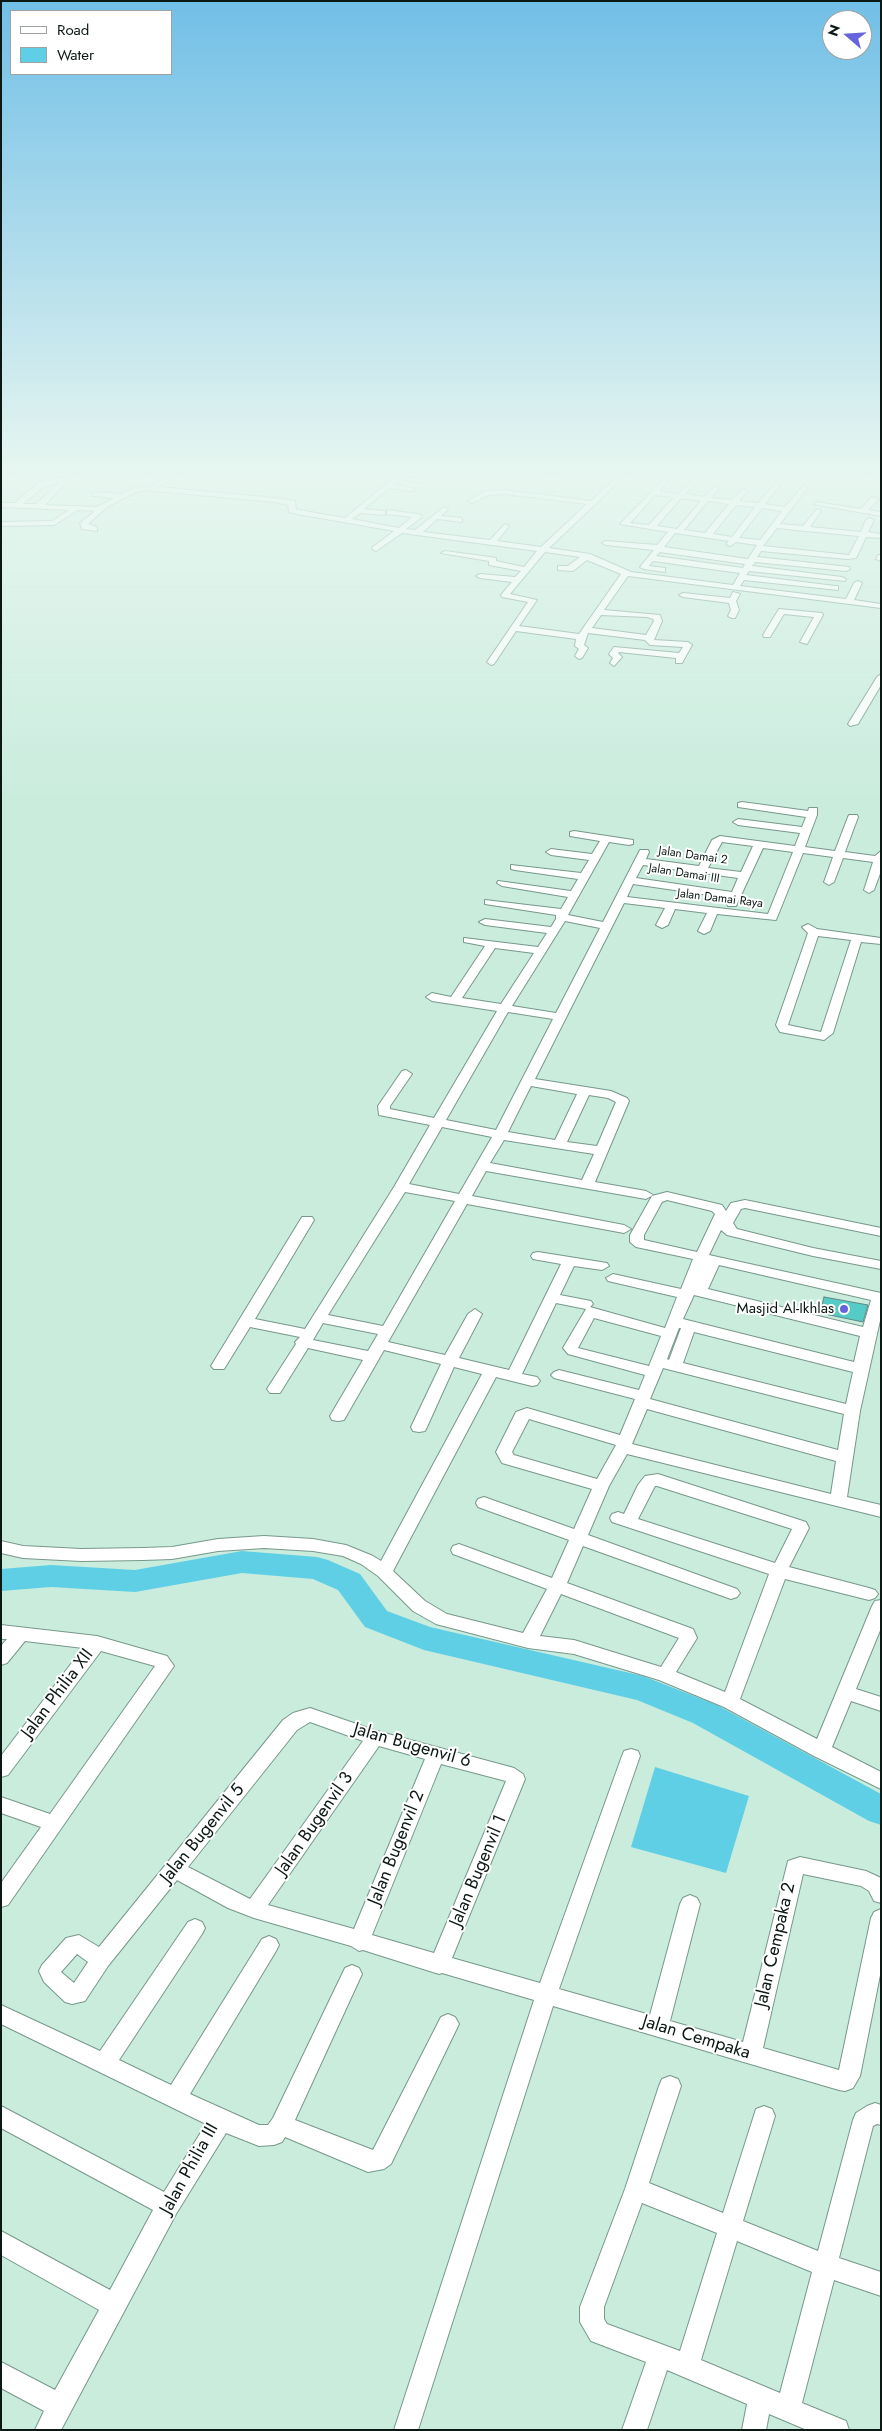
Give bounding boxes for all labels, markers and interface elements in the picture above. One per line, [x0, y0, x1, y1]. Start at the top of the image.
legend [10, 10, 172, 75]
north arrow [822, 10, 872, 60]
text: Road [57, 19, 89, 41]
text: N [822, 22, 845, 39]
text: Water [57, 44, 94, 66]
street label: Jalan Damai 2 [657, 844, 729, 868]
street label: Jalan Damai III [647, 861, 721, 887]
street label: Jalan Damai Raya [676, 887, 764, 911]
place label: Masjid Al-Ikhlas [737, 1300, 834, 1318]
marker: Masjid Al-Ikhlas [838, 1303, 850, 1315]
street label: Jalan Philia XII [17, 1645, 99, 1743]
street label: Jalan Bugenvil 6 [351, 1719, 473, 1773]
street label: Jalan Bugenvil 3 [271, 1768, 359, 1880]
street label: Jalan Bugenvil 5 [156, 1780, 250, 1888]
street label: Jalan Bugenvil 2 [364, 1788, 430, 1908]
street label: Jalan Bugenvil 1 [446, 1812, 512, 1930]
street label: Jalan Cempaka 2 [751, 1881, 801, 2009]
street label: Jalan Cempaka [639, 2011, 753, 2065]
street label: Jalan Philia III [156, 2120, 224, 2218]

